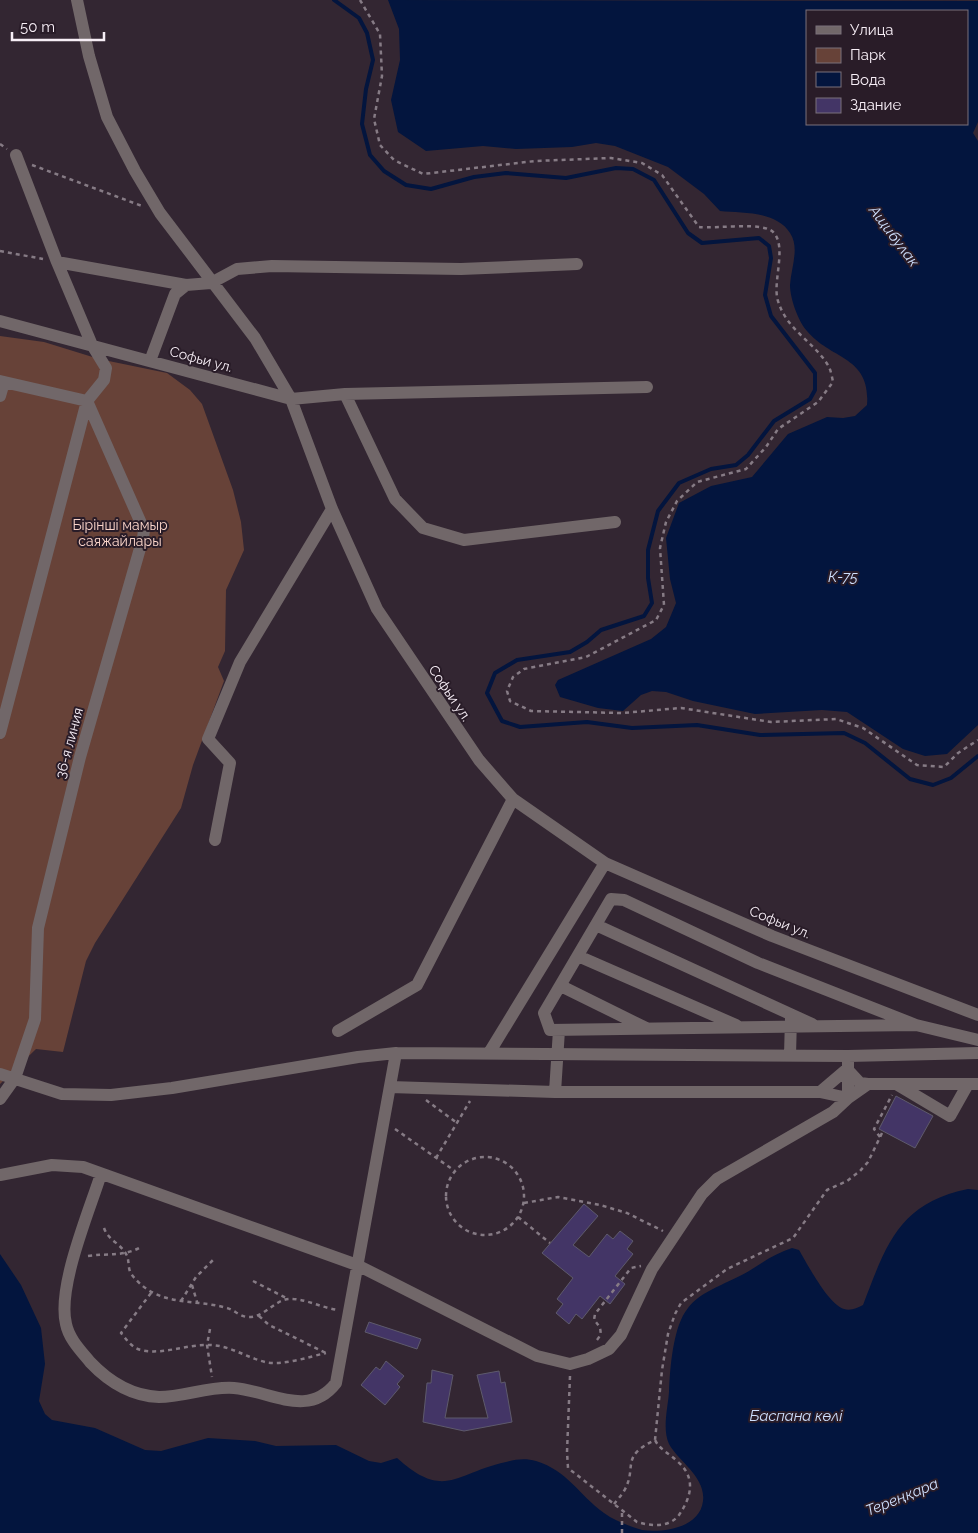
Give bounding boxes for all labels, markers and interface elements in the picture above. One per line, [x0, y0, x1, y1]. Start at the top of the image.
scale bar [12, 10, 105, 42]
legend [806, 10, 968, 125]
text: 50 m [20, 18, 55, 36]
text: Улица [850, 21, 894, 39]
text: Парк [850, 46, 886, 64]
text: Вода [850, 71, 886, 89]
text: Здание [850, 96, 902, 114]
water label: Ащибулак [864, 201, 923, 271]
street label: Софьи ул. [168, 343, 234, 375]
park label: Бірінші мамыр саяжайлары [72, 517, 168, 549]
water label: К-75 [828, 568, 858, 586]
street label: Софьи ул. [425, 662, 475, 724]
street label: 36-я линия [52, 706, 86, 780]
street label: Софьи ул. [747, 903, 813, 941]
water label: Баспана көлі [750, 1407, 843, 1425]
water label: Тереңқара [863, 1474, 941, 1520]

